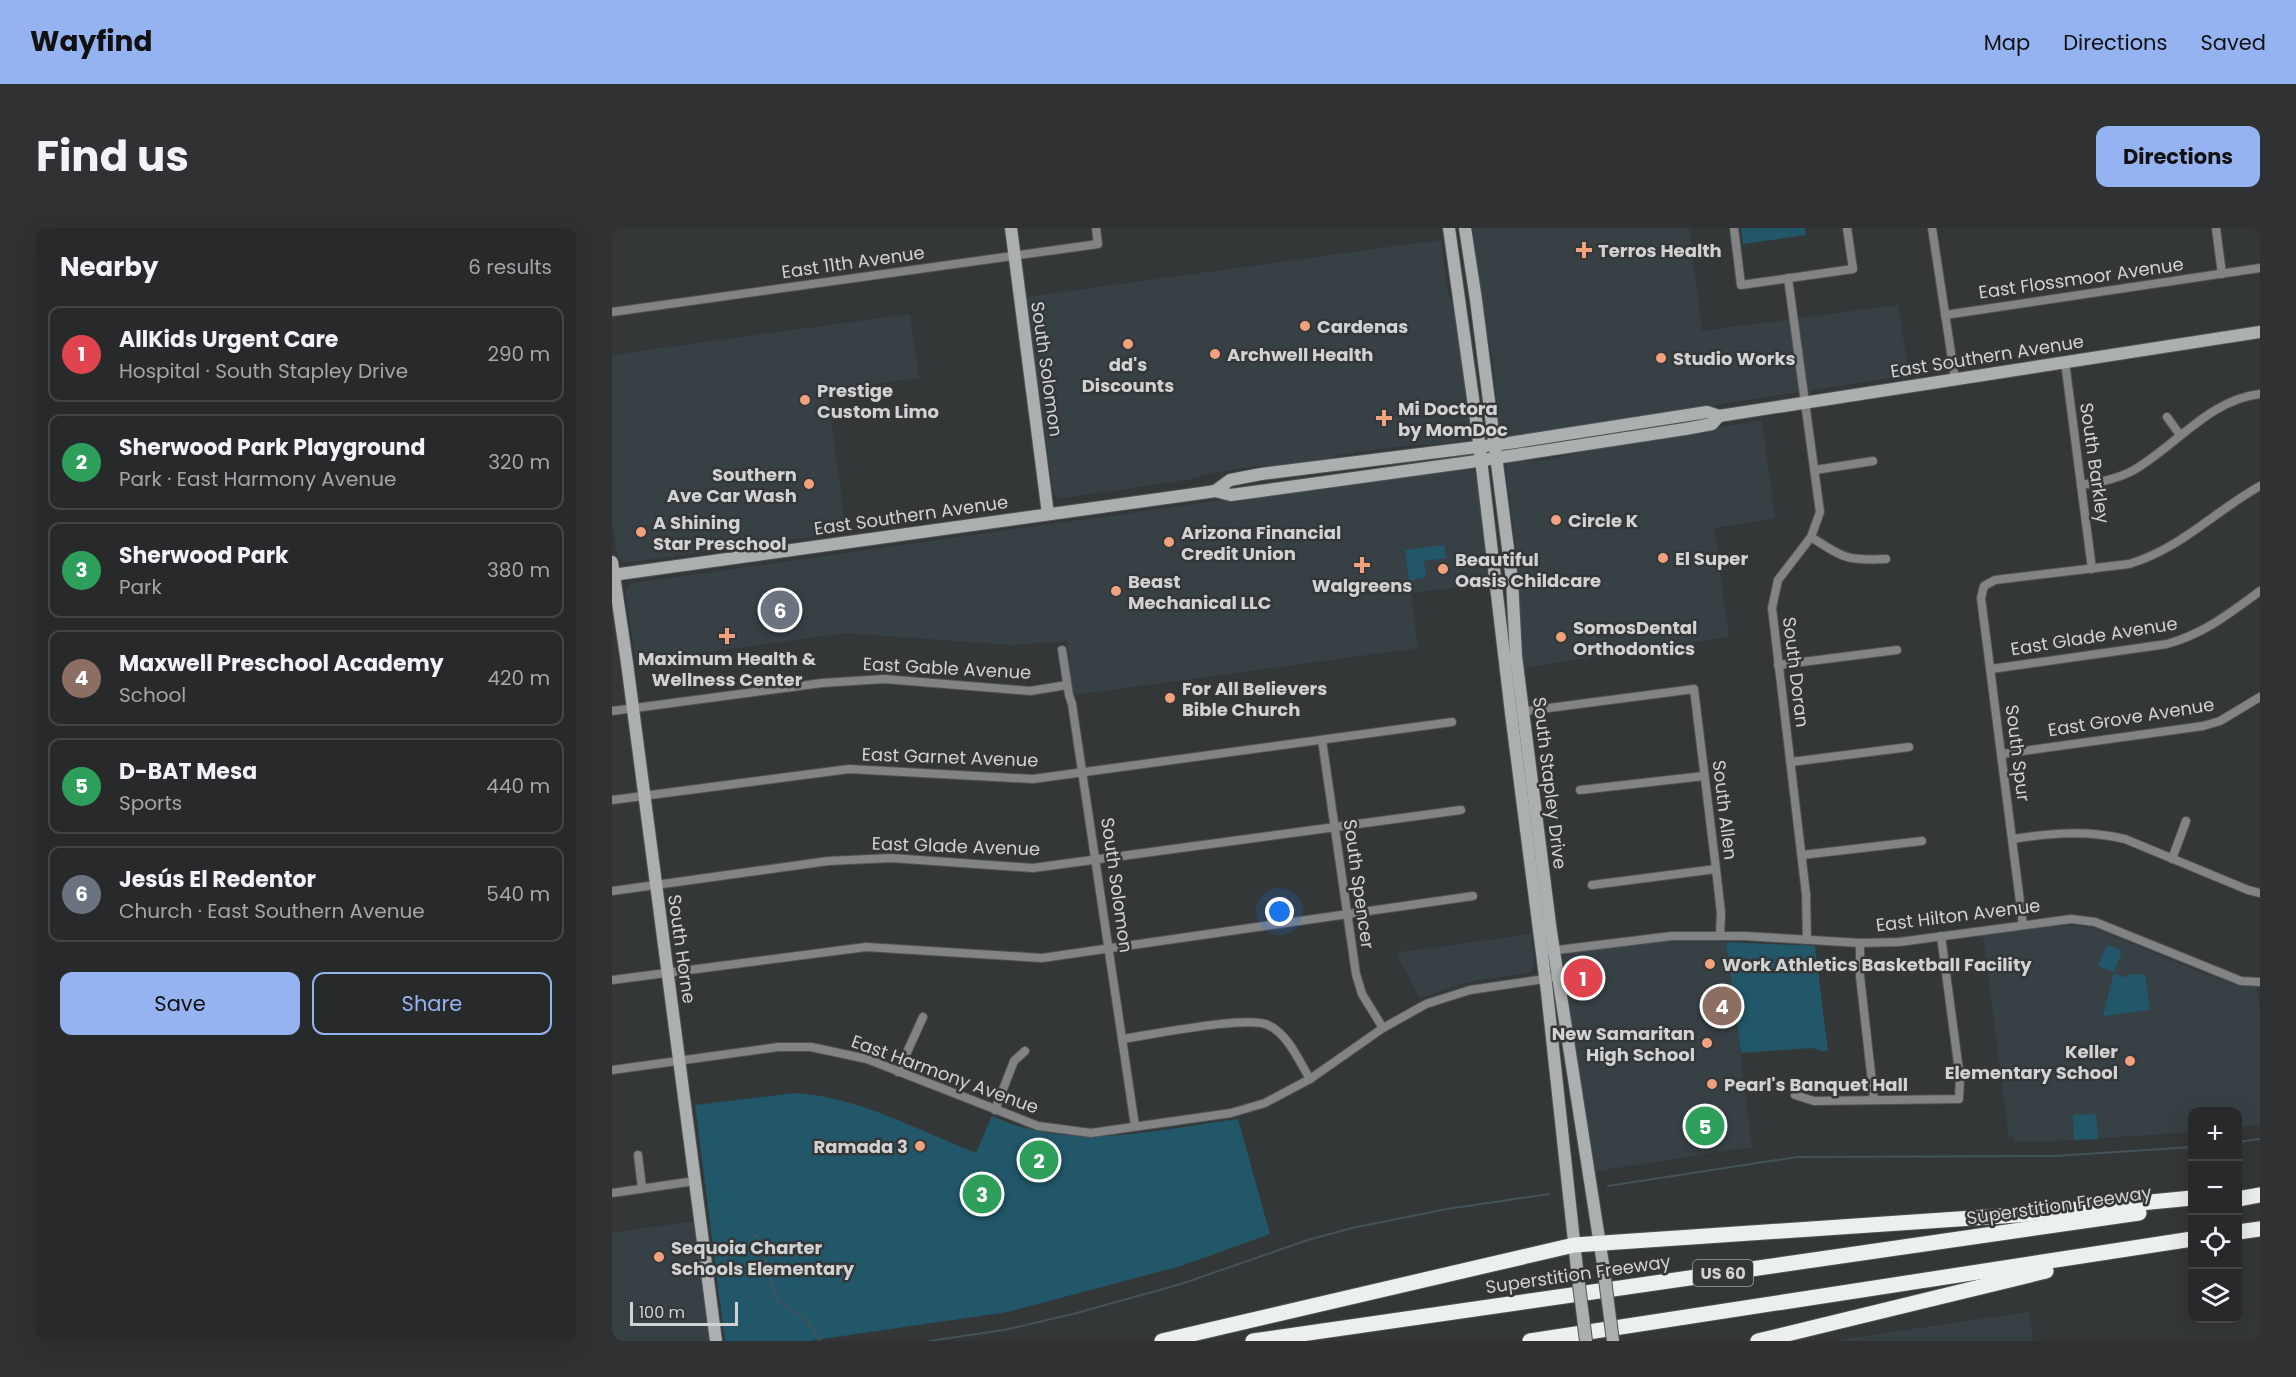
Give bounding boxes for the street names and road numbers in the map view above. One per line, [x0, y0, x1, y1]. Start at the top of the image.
street label: East 11th Avenue [780, 240, 926, 284]
street label: East Flossmoor Avenue [1977, 251, 2185, 305]
street label: South Solomon [1025, 300, 1069, 438]
street label: East Southern Avenue [1888, 328, 2086, 384]
street label: South Barkley [2074, 401, 2116, 525]
street label: East Southern Avenue [812, 489, 1010, 541]
street label: East Glade Avenue [2009, 610, 2179, 662]
street label: South Doran [1777, 615, 1815, 729]
street label: East Gable Avenue [862, 651, 1032, 685]
street label: East Grove Avenue [2046, 692, 2216, 742]
street label: South Stapley Drive [1527, 695, 1573, 871]
street label: South Spur [2000, 703, 2036, 803]
street label: East Garnet Avenue [861, 741, 1039, 773]
street label: South Allen [1706, 759, 1744, 861]
street label: South Solomon [1095, 816, 1139, 954]
street label: South Spencer [1338, 818, 1381, 951]
street label: East Glade Avenue [871, 831, 1041, 861]
street label: South Horne [662, 893, 702, 1005]
street label: East Hilton Avenue [1874, 893, 2042, 937]
street label: East Harmony Avenue [848, 1028, 1042, 1120]
street label: Superstition Freeway [1965, 1180, 2153, 1230]
street label: Superstition Freeway [1484, 1249, 1672, 1299]
road number: US 60 [1693, 1260, 1753, 1286]

